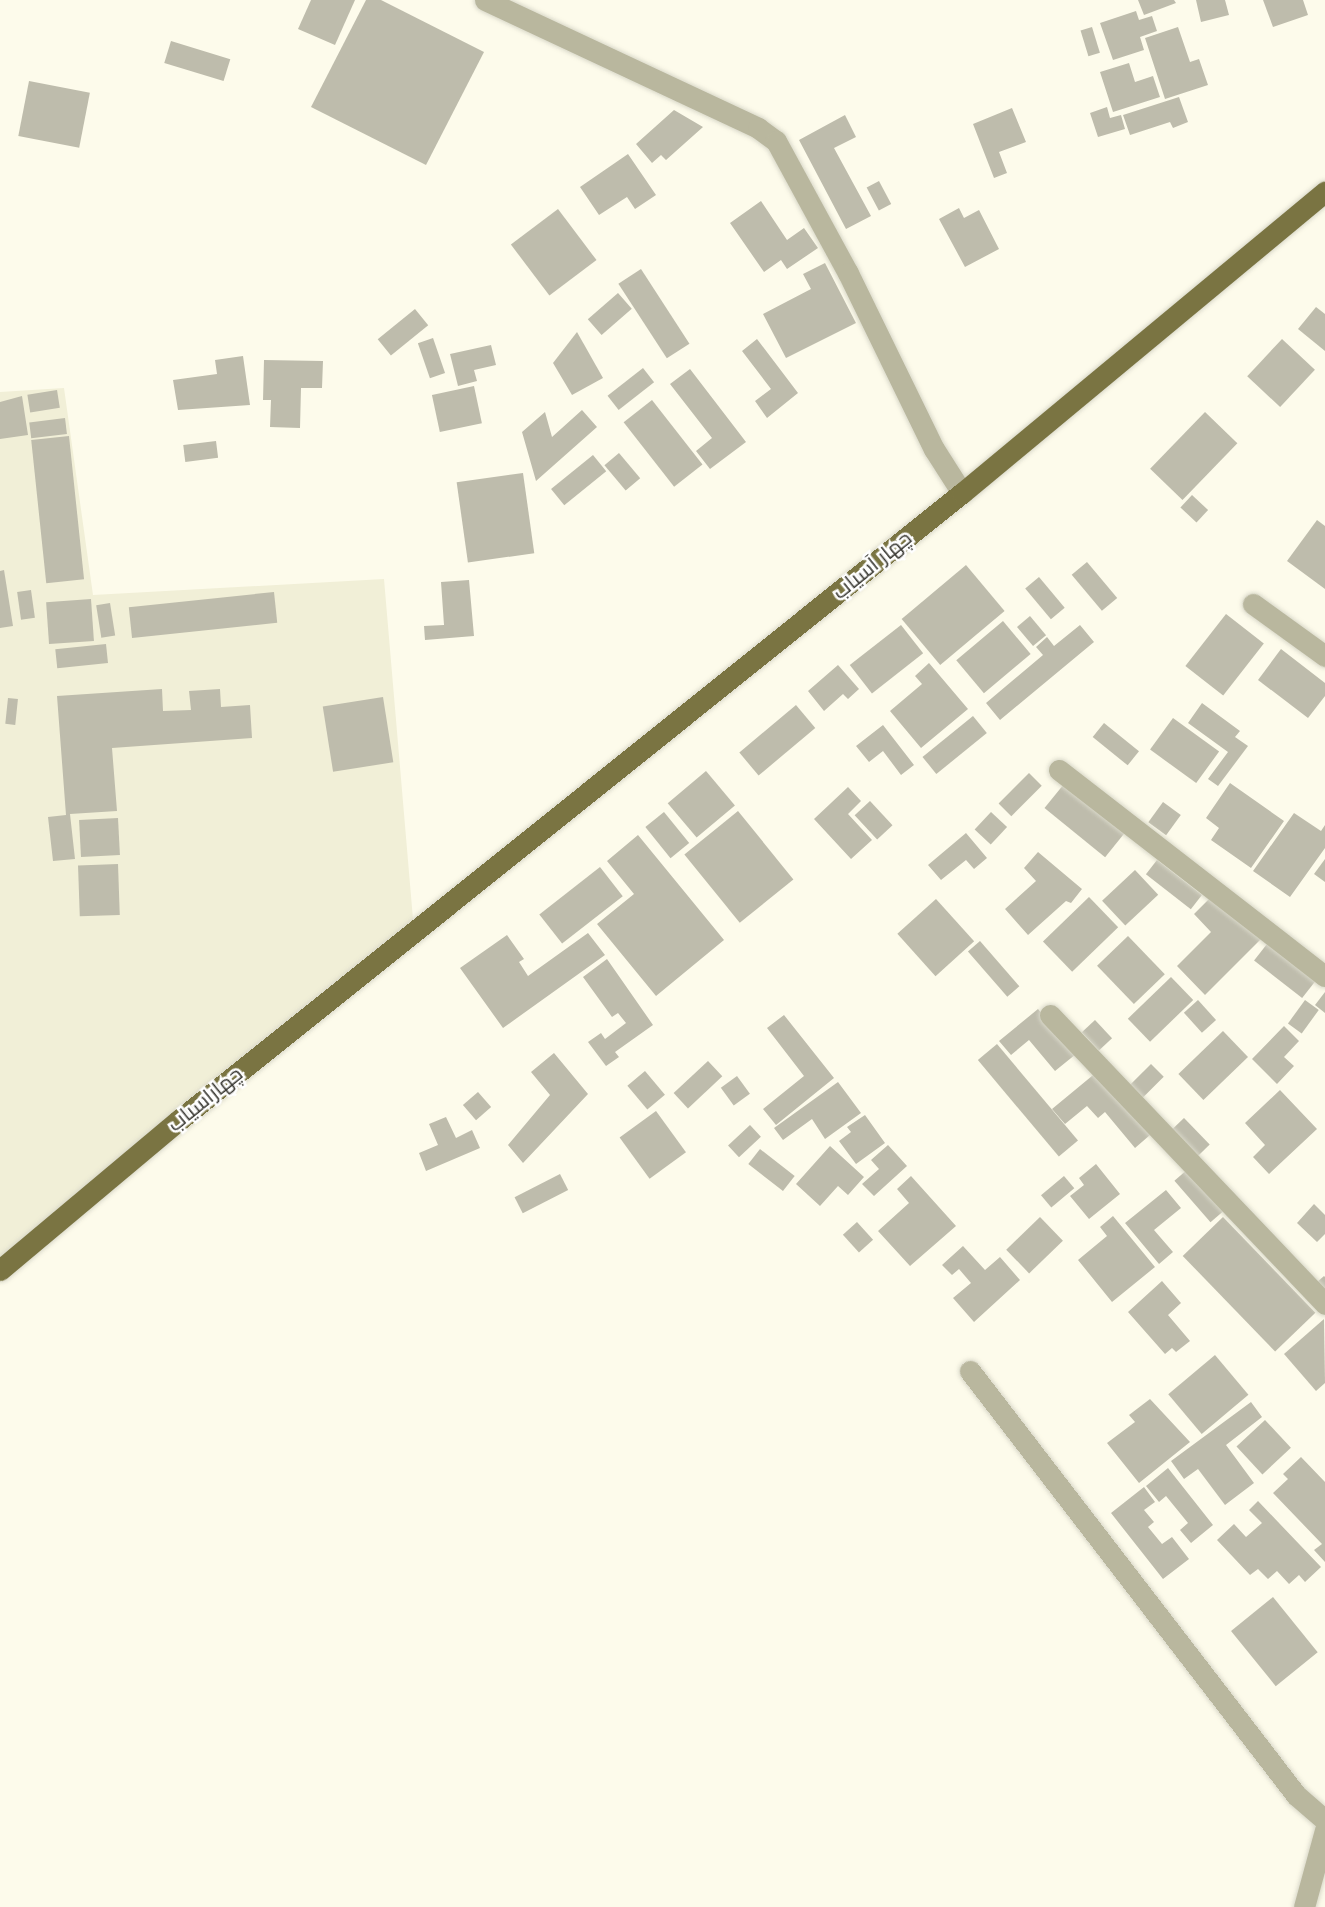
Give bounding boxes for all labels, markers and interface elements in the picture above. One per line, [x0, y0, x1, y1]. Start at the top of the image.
street label: چهار آسیاب [827, 525, 917, 605]
street label: چهاراسیاب [162, 1061, 248, 1137]

